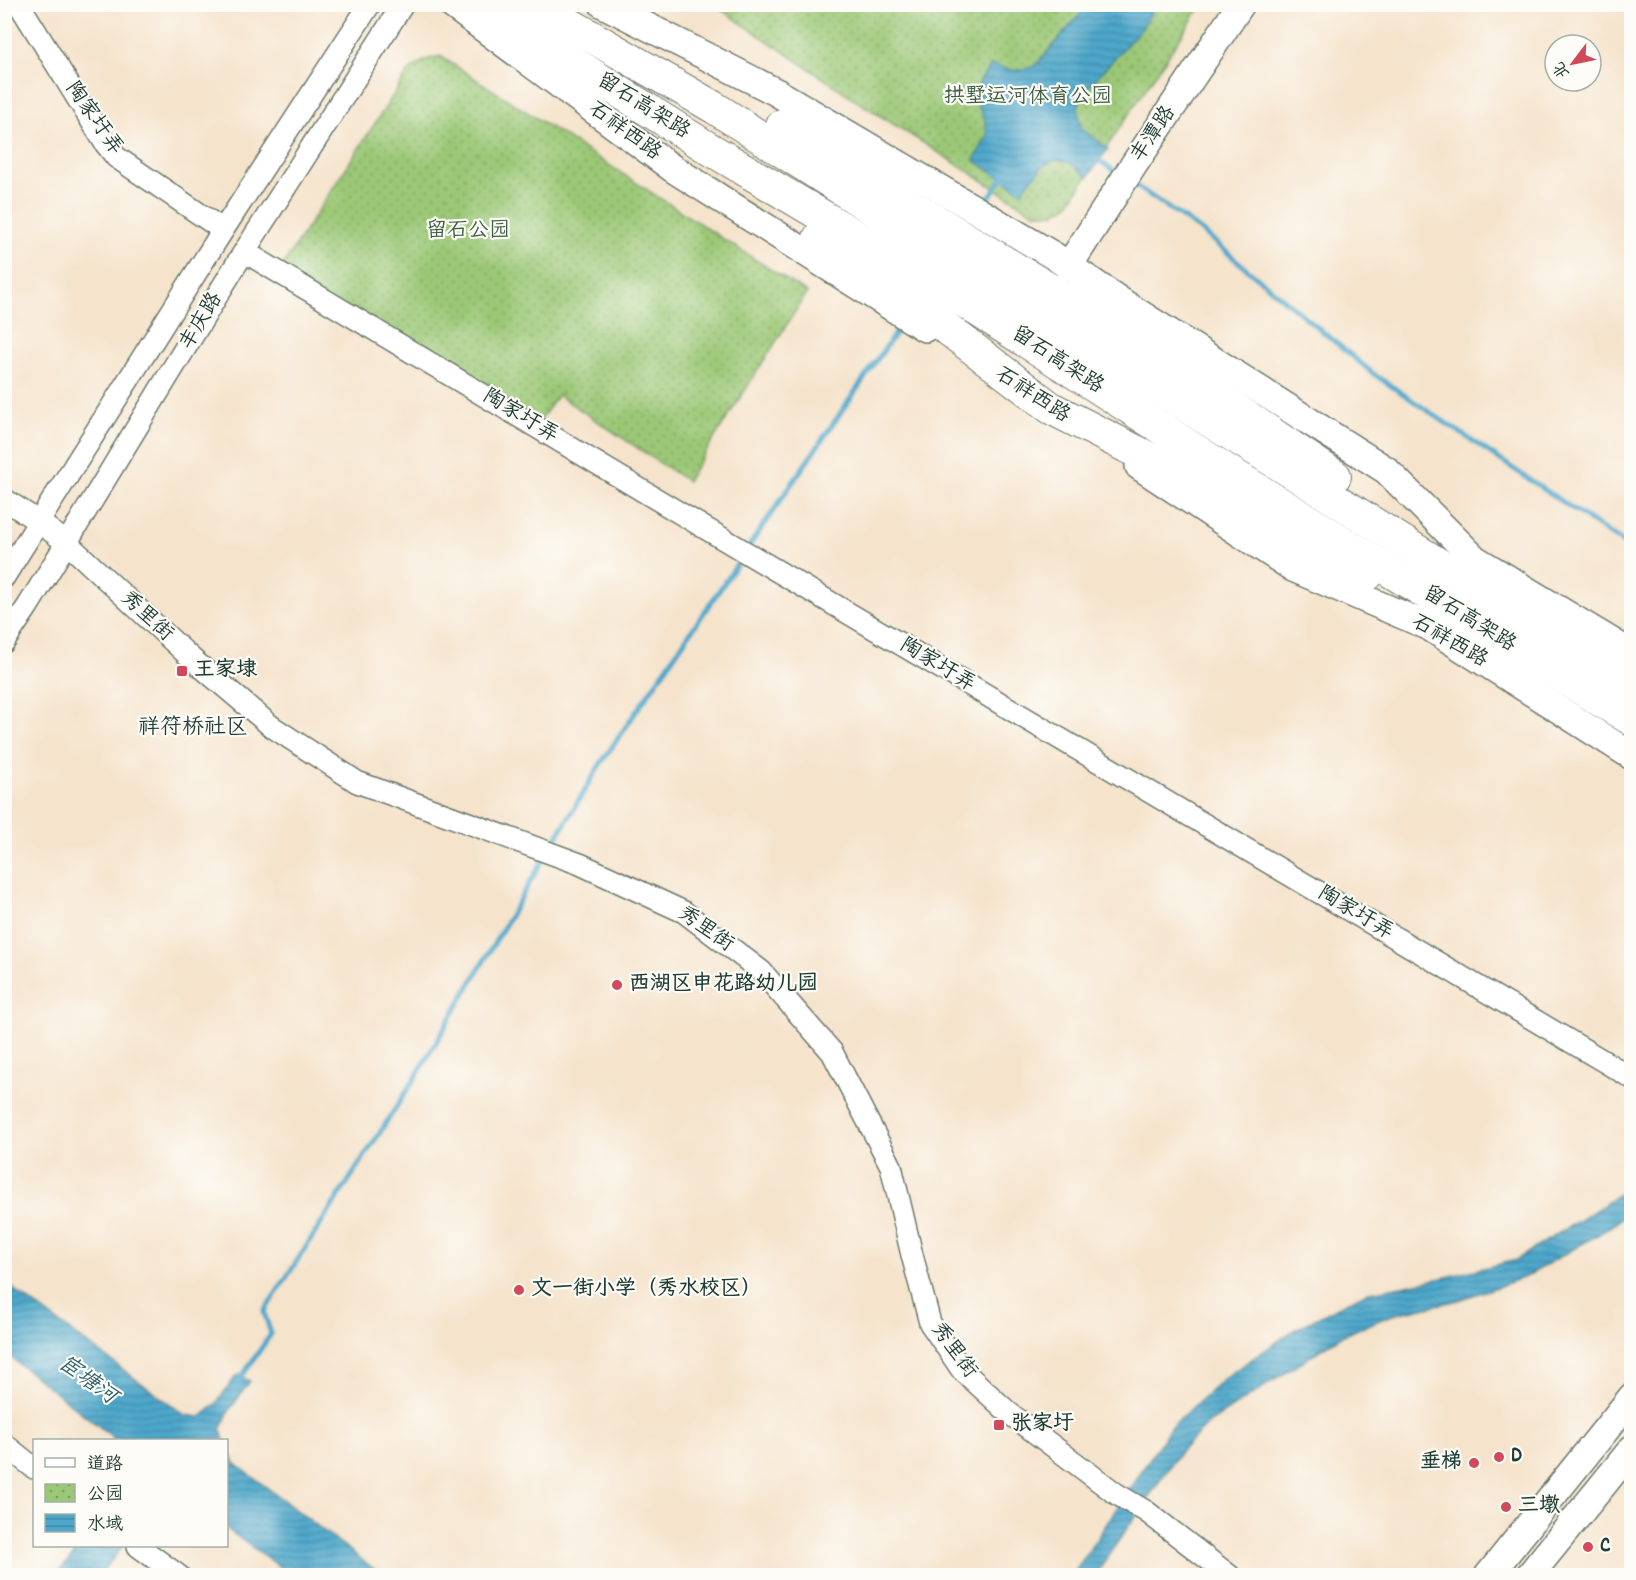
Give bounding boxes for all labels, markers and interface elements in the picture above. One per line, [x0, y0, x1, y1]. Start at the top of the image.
north arrow [1543, 33, 1603, 93]
text: 北 [1548, 57, 1576, 83]
street label: 留石高架路 [591, 66, 695, 148]
street label: 陶家圩弄 [57, 76, 129, 162]
park label: 拱墅运河体育公园 [944, 83, 1112, 113]
street label: 石祥西路 [581, 95, 667, 169]
street label: 丰潭路 [1124, 100, 1184, 170]
park label: 留石公园 [426, 217, 510, 247]
street label: 丰庆路 [173, 287, 231, 357]
street label: 留石高架路 [1005, 320, 1109, 402]
street label: 石祥西路 [989, 361, 1075, 431]
street label: 陶家圩弄 [476, 383, 564, 451]
street label: 留石高架路 [1417, 579, 1521, 661]
street label: 秀里街 [113, 585, 179, 649]
street label: 石祥西路 [1405, 608, 1493, 676]
street label: 陶家圩弄 [893, 632, 981, 700]
place label: 王家埭 [194, 656, 257, 686]
marker: 王家埭 [175, 664, 189, 678]
district label: 祥符桥社区 [138, 713, 248, 744]
street label: 陶家圩弄 [1311, 880, 1399, 948]
street label: 秀里街 [671, 900, 739, 960]
place label: 西湖区申花路幼儿园 [629, 970, 818, 1000]
marker: 西湖区申花路幼儿园 [610, 978, 624, 992]
place label: 文一街小学（秀水校区） [531, 1275, 762, 1305]
marker: 文一街小学（秀水校区） [512, 1283, 526, 1297]
street label: 秀里街 [922, 1317, 984, 1385]
water label: 宦塘河 [51, 1349, 125, 1415]
place label: 张家圩 [1011, 1410, 1074, 1440]
marker: 张家圩 [992, 1418, 1006, 1432]
legend [33, 1439, 228, 1547]
place label: D [1511, 1442, 1522, 1472]
place label: 垂梯 [1420, 1448, 1462, 1478]
marker: D [1492, 1450, 1506, 1464]
text: 道路 [87, 1453, 123, 1478]
marker: 垂梯 [1467, 1456, 1481, 1470]
text: 公园 [87, 1483, 123, 1508]
place label: 三墩 [1518, 1492, 1560, 1522]
marker: 三墩 [1499, 1500, 1513, 1514]
text: 水域 [87, 1513, 123, 1538]
place label: C [1600, 1532, 1611, 1562]
marker: C [1581, 1540, 1595, 1554]

